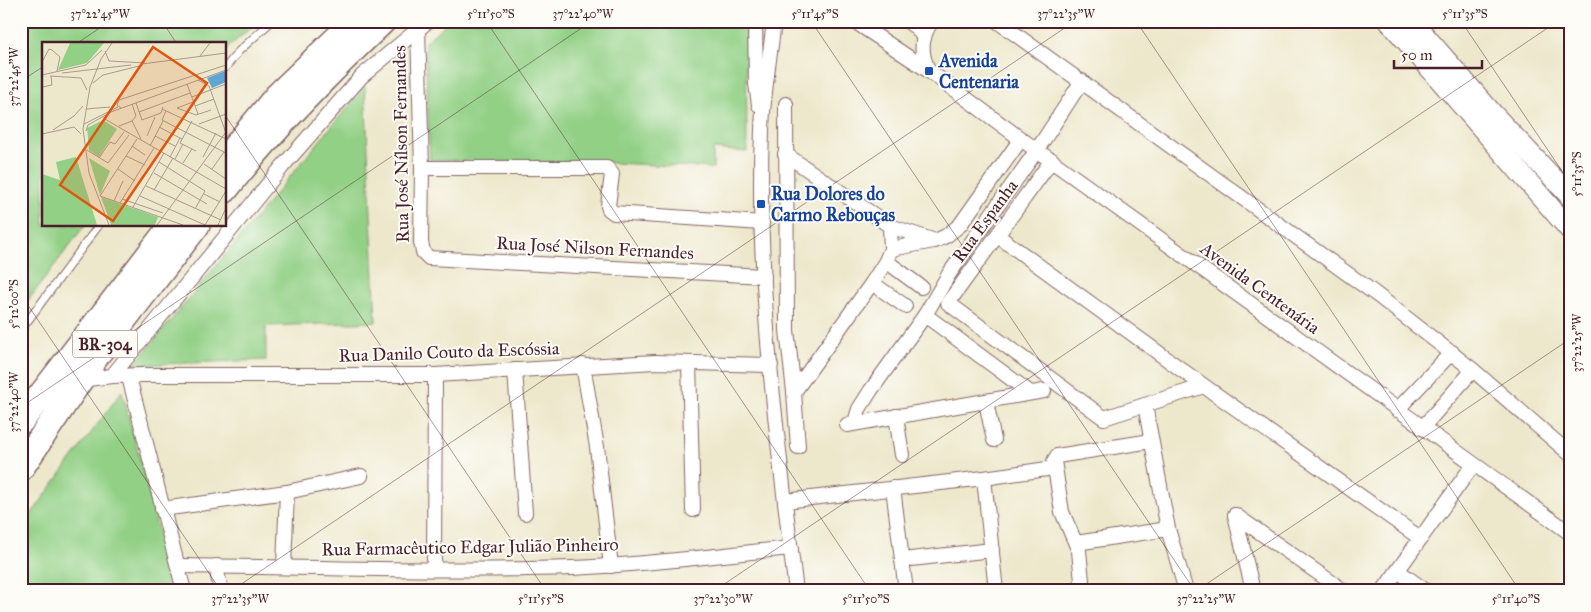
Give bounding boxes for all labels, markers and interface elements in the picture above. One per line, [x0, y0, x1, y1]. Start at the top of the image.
text: 37°22'45"W [70, 7, 130, 21]
text: 5°11'50"S [467, 7, 515, 21]
text: 37°22'40"W [553, 7, 614, 21]
text: 5°11'45"S [791, 7, 839, 21]
text: 37°22'35"W [1037, 7, 1095, 21]
text: 5°11'35"S [1442, 7, 1488, 21]
scale bar [1394, 38, 1481, 70]
inset map [42, 42, 226, 226]
street label: Rua José Nílson Fernandes [388, 45, 415, 243]
text: 50 m [1401, 46, 1433, 64]
text: 37°22'45"W [7, 47, 21, 107]
place label: Avenida Centenaria [938, 50, 1019, 93]
marker: Avenida Centenaria [923, 65, 935, 77]
text: 5°11'35"S [1570, 151, 1584, 197]
street label: Rua Espanha [948, 175, 1023, 267]
place label: Rua Dolores do Carmo Rebouças [771, 183, 896, 227]
marker: Rua Dolores do Carmo Rebouças [755, 198, 767, 210]
street label: Rua José Nilson Fernandes [496, 232, 694, 265]
street label: Avenida Centenária [1195, 237, 1324, 339]
text: 5°12'00"S [7, 279, 21, 329]
text: 37°22'25"W [1570, 313, 1584, 372]
road number: BR-304 [72, 330, 138, 358]
street label: Rua Danilo Couto da Escóssia [338, 337, 560, 367]
text: 37°22'40"W [7, 371, 21, 432]
street label: Rua Farmacêutico Edgar Julião Pinheiro [321, 533, 619, 562]
text: 37°22'35"W [211, 592, 269, 606]
text: 5°11'55"S [518, 592, 564, 606]
text: 37°22'30"W [693, 592, 753, 606]
text: 5°11'50"S [842, 592, 890, 606]
text: 37°22'25"W [1177, 592, 1236, 606]
text: 5°11'40"S [1492, 592, 1540, 606]

